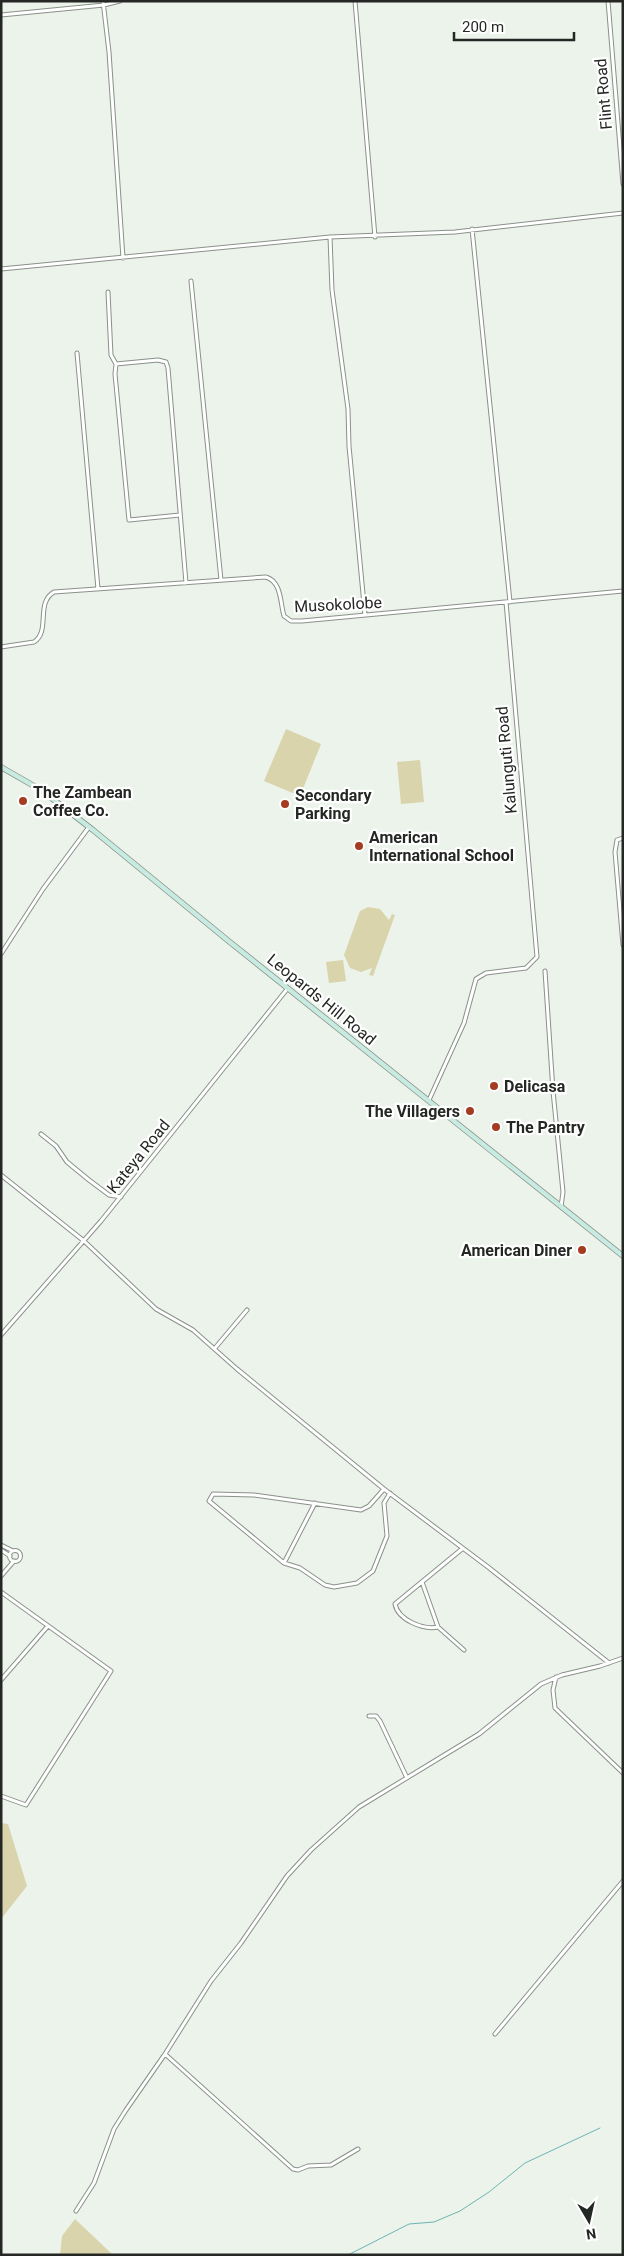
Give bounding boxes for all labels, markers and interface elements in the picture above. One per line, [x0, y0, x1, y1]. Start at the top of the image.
scale bar [454, 10, 574, 42]
text: 200 m [462, 18, 504, 36]
street label: Flint Road [591, 58, 616, 130]
street label: Musokolobe [294, 593, 382, 616]
street label: Kalunguti Road [492, 705, 521, 815]
place label: The Zambean Coffee Co. [33, 783, 132, 820]
place label: Secondary Parking [295, 786, 372, 823]
marker: The Zambean Coffee Co. [17, 795, 29, 807]
marker: Secondary Parking [279, 798, 291, 810]
place label: American International School [369, 828, 514, 865]
marker: American International School [353, 840, 365, 852]
street label: Leopards Hill Road [264, 950, 380, 1049]
place label: Delicasa [504, 1077, 566, 1096]
marker: Delicasa [488, 1080, 500, 1092]
place label: The Villagers [365, 1102, 460, 1121]
marker: The Villagers [464, 1105, 476, 1117]
street label: Kateya Road [103, 1116, 174, 1197]
place label: The Pantry [506, 1118, 586, 1137]
marker: The Pantry [490, 1121, 502, 1133]
place label: American Diner [461, 1241, 572, 1260]
marker: American Diner [576, 1244, 588, 1256]
north arrow [564, 2196, 614, 2246]
text: N [585, 2225, 597, 2243]

